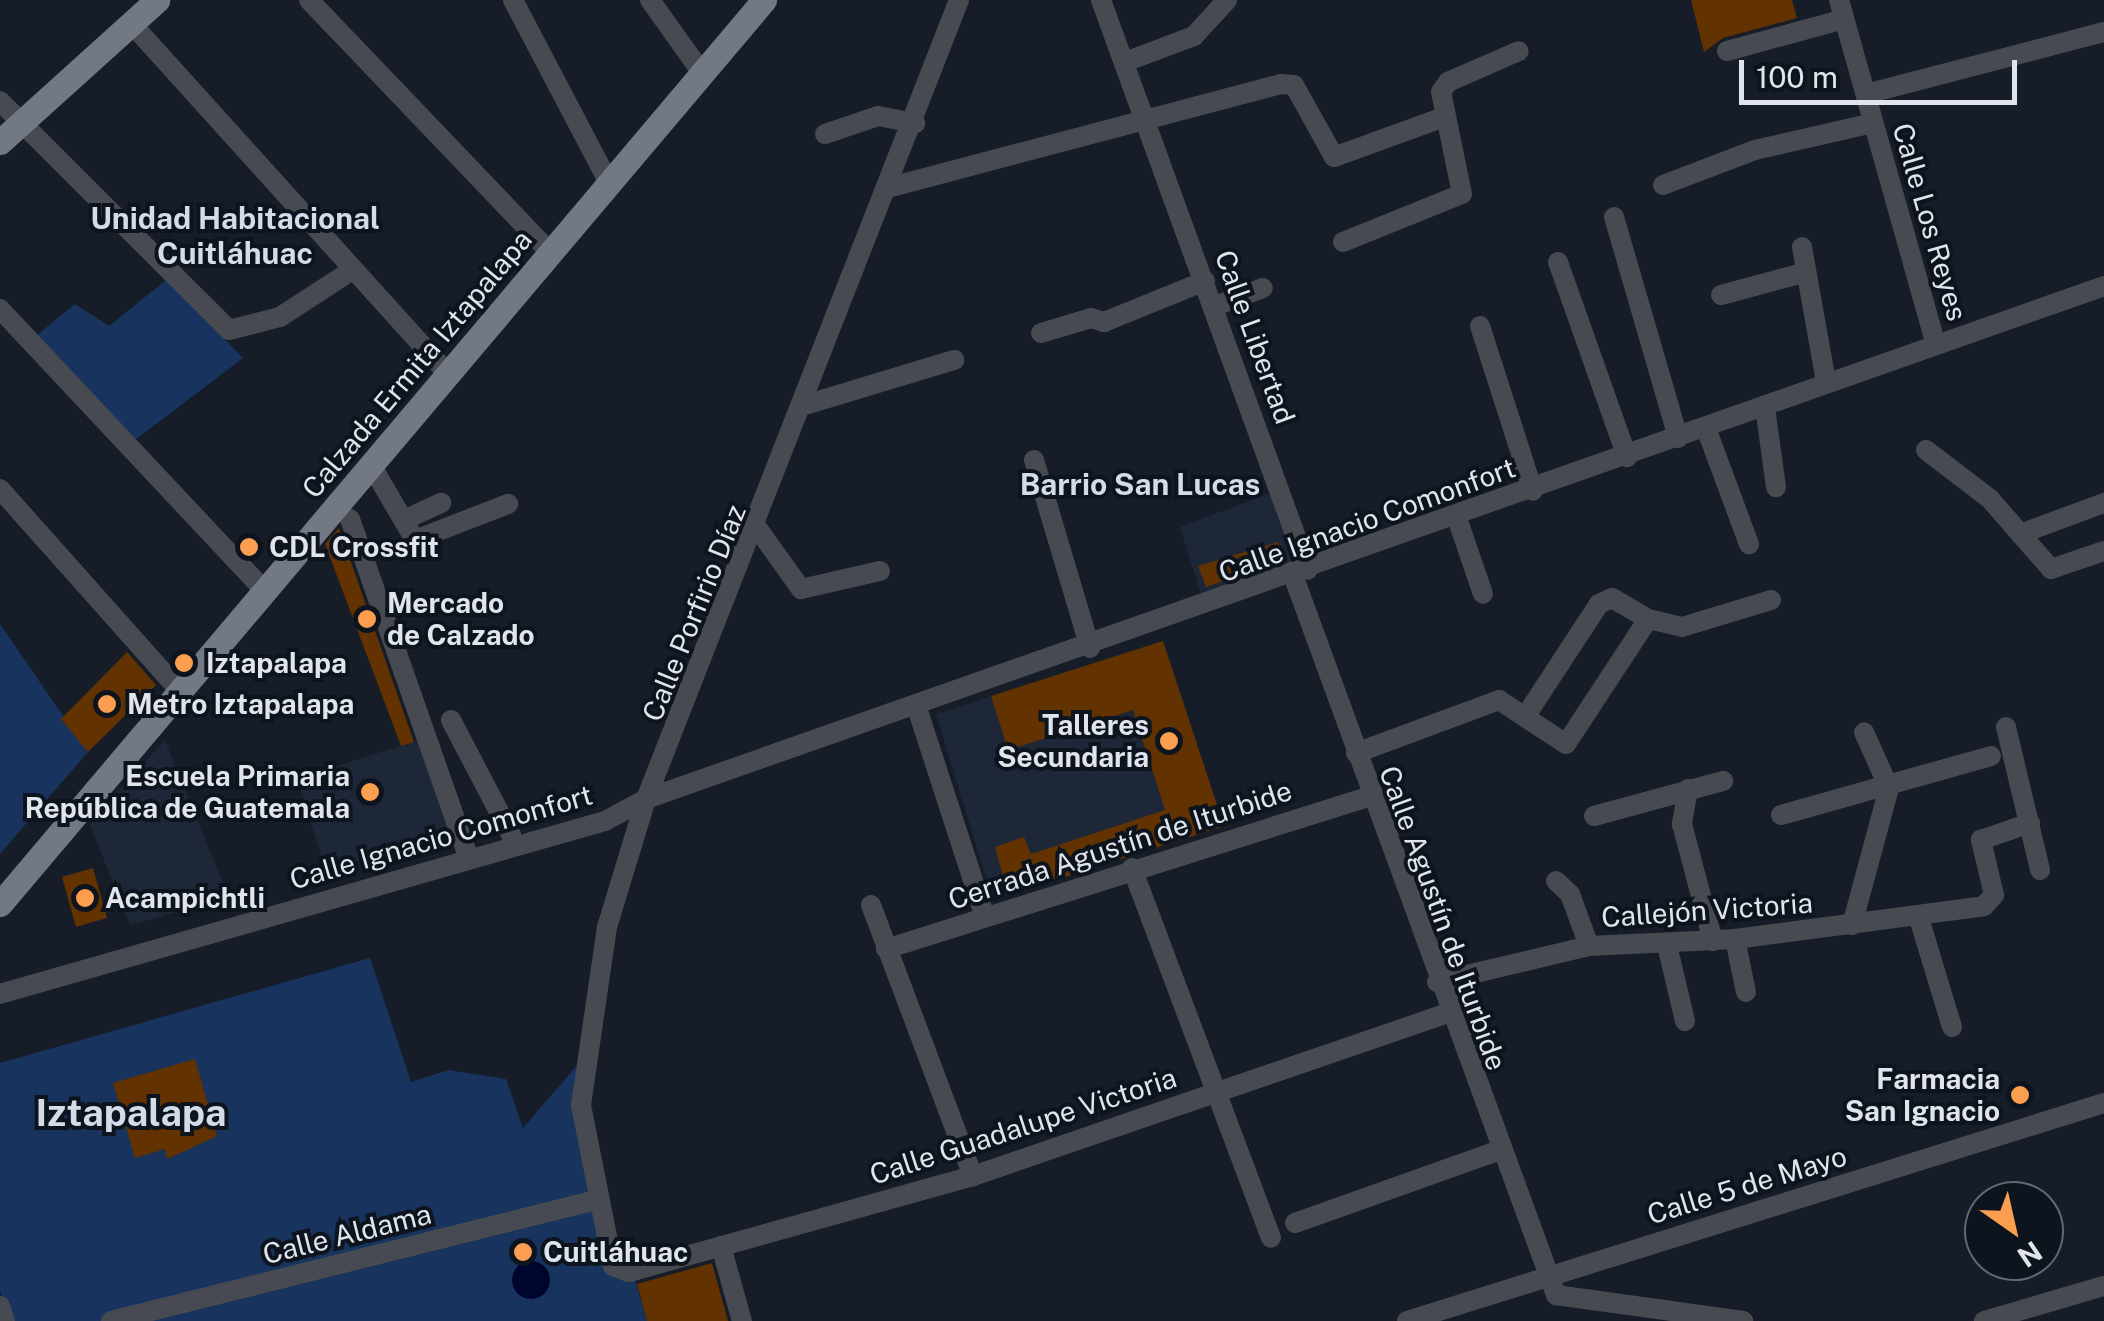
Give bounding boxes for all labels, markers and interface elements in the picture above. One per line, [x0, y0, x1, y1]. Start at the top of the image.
scale bar [1744, 40, 2022, 102]
text: 100 m [1756, 59, 1838, 95]
street label: Calle Los Reyes [1886, 119, 1974, 325]
district label: Unidad Habitacional Cuitláhuac [90, 200, 380, 270]
street label: Calzada Ermita Iztapalapa [295, 223, 539, 505]
street label: Calle Libertad [1208, 246, 1302, 428]
street label: Calle Ignacio Comonfort [1214, 451, 1520, 589]
district label: Barrio San Lucas [1020, 466, 1260, 502]
street label: Calle Porfirio Díaz [635, 500, 753, 726]
place label: CDL Crossfit [269, 530, 439, 564]
marker: CDL Crossfit [238, 536, 260, 558]
place label: Mercado de Calzado [387, 586, 535, 652]
marker: Mercado de Calzado [356, 608, 378, 630]
place label: Iztapalapa [206, 646, 347, 680]
marker: Iztapalapa [171, 650, 197, 676]
place label: Metro Iztapalapa [127, 687, 354, 721]
marker: Metro Iztapalapa [96, 693, 118, 715]
place label: Talleres Secundaria [997, 708, 1149, 774]
marker: Talleres Secundaria [1158, 730, 1180, 752]
place label: Escuela Primaria República de Guatemala [24, 759, 350, 825]
street label: Calle Agustín de Iturbide [1372, 761, 1514, 1075]
street label: Cerrada Agustín de Iturbide [944, 773, 1296, 917]
street label: Calle Ignacio Comonfort [286, 778, 596, 896]
marker: Escuela Primaria República de Guatemala [359, 781, 381, 803]
place label: Acampichtli [105, 881, 265, 915]
street label: Callejón Victoria [1600, 886, 1814, 934]
marker: Acampichtli [74, 887, 96, 909]
street label: Calle Guadalupe Victoria [865, 1060, 1181, 1192]
place label: Farmacia San Ignacio [1845, 1062, 2000, 1128]
marker: Farmacia San Ignacio [2009, 1084, 2031, 1106]
district label: Iztapalapa [35, 1090, 227, 1136]
street label: Calle 5 de Mayo [1643, 1139, 1851, 1231]
north arrow [1964, 1181, 2064, 1281]
street label: Calle Aldama [259, 1197, 435, 1271]
place label: Cuitláhuac [543, 1235, 688, 1269]
text: N [2012, 1235, 2048, 1274]
marker: Cuitláhuac [512, 1241, 534, 1263]

